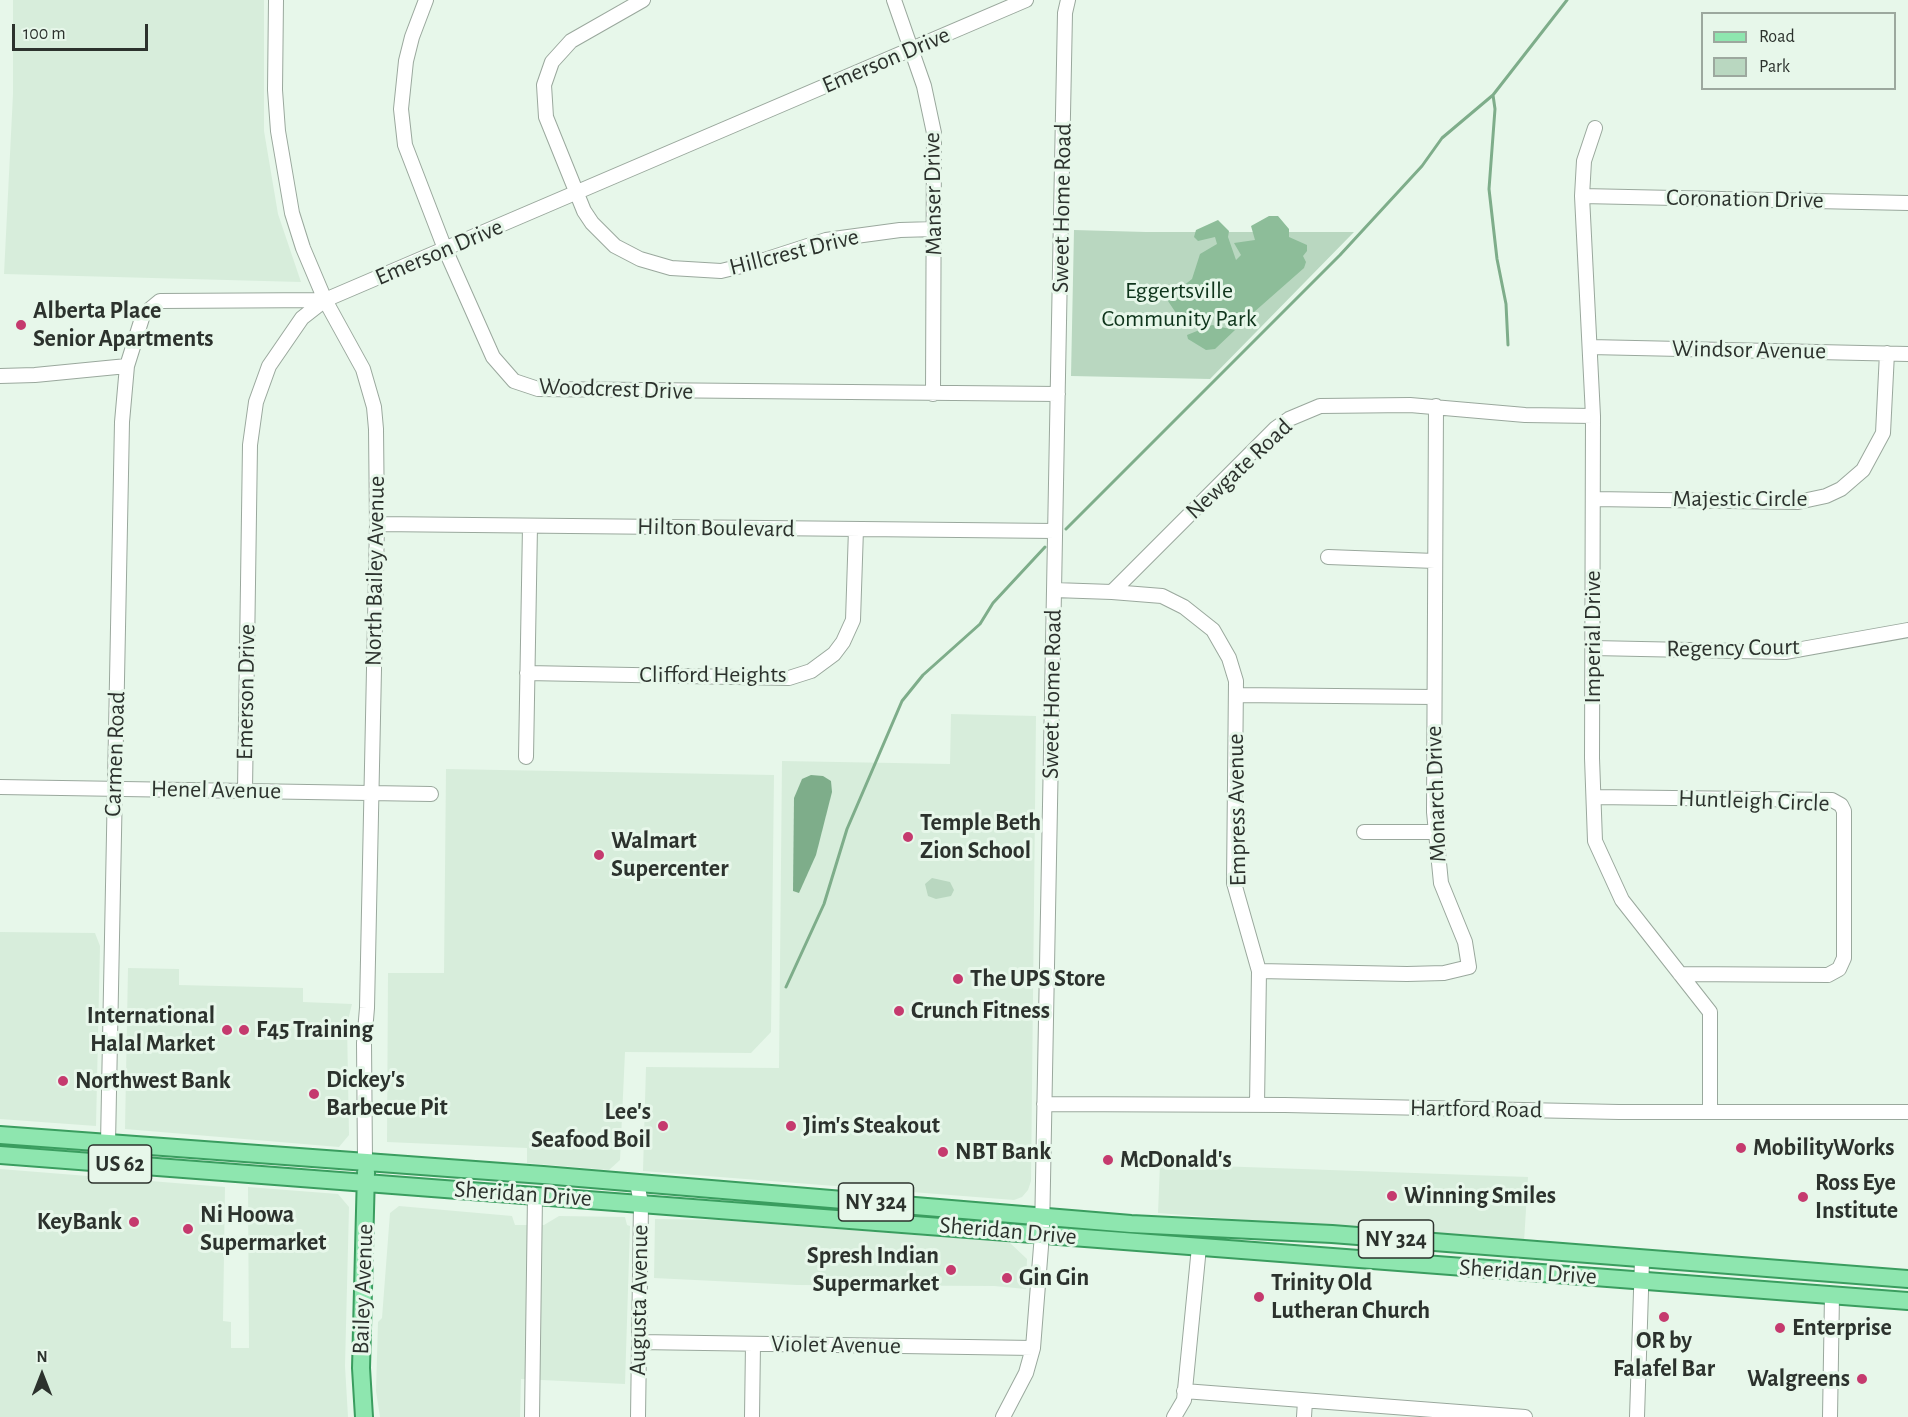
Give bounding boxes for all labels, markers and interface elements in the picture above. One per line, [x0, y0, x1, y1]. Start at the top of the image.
scale bar [15, 12, 152, 50]
legend [1701, 12, 1896, 90]
street label: Emerson Drive [818, 20, 954, 100]
text: 100 m [23, 25, 66, 43]
text: Road [1759, 28, 1795, 46]
text: Park [1759, 58, 1790, 76]
street label: Sweet Home Road [1046, 123, 1078, 293]
street label: Manser Drive [918, 132, 948, 256]
street label: Coronation Drive [1666, 183, 1824, 215]
street label: Emerson Drive [371, 212, 507, 292]
street label: Hillcrest Drive [726, 222, 862, 282]
park label: Eggertsville Community Park [1101, 277, 1257, 333]
place label: Alberta Place Senior Apartments [33, 297, 214, 353]
marker: Alberta Place Senior Apartments [14, 318, 28, 332]
street label: Windsor Avenue [1672, 334, 1826, 366]
street label: Woodcrest Drive [538, 372, 694, 406]
street label: Newgate Road [1180, 412, 1298, 526]
street label: North Bailey Avenue [359, 476, 391, 666]
street label: Majestic Circle [1673, 485, 1807, 513]
street label: Hilton Boulevard [637, 512, 795, 544]
street label: Imperial Drive [1579, 570, 1607, 704]
street label: Sweet Home Road [1036, 609, 1068, 779]
street label: Emerson Drive [230, 624, 262, 760]
street label: Regency Court [1666, 632, 1800, 664]
street label: Clifford Heights [639, 661, 787, 689]
street label: Carmen Road [98, 691, 132, 817]
street label: Monarch Drive [1419, 725, 1453, 863]
street label: Empress Avenue [1221, 733, 1253, 887]
street label: Henel Avenue [151, 774, 281, 806]
street label: Huntleigh Circle [1678, 784, 1830, 818]
place label: Temple Beth Zion School [920, 809, 1041, 865]
place label: Walmart Supercenter [611, 827, 728, 883]
marker: Temple Beth Zion School [901, 830, 915, 844]
marker: Walmart Supercenter [592, 848, 606, 862]
place label: The UPS Store [970, 965, 1105, 993]
marker: The UPS Store [951, 972, 965, 986]
place label: Crunch Fitness [911, 997, 1050, 1025]
place label: International Halal Market [87, 1002, 215, 1058]
marker: Crunch Fitness [892, 1004, 906, 1018]
place label: F45 Training [256, 1016, 373, 1044]
marker: International Halal Market [220, 1023, 234, 1037]
marker: F45 Training [237, 1023, 251, 1037]
place label: Dickey's Barbecue Pit [326, 1066, 448, 1122]
place label: Northwest Bank [75, 1067, 231, 1095]
marker: Northwest Bank [56, 1074, 70, 1088]
marker: Dickey's Barbecue Pit [307, 1087, 321, 1101]
street label: Hartford Road [1410, 1093, 1542, 1125]
place label: Lee's Seafood Boil [531, 1098, 651, 1154]
place label: Jim's Steakout [803, 1112, 940, 1140]
marker: Lee's Seafood Boil [656, 1119, 670, 1133]
marker: Jim's Steakout [784, 1119, 798, 1133]
place label: MobilityWorks [1753, 1134, 1895, 1162]
place label: NBT Bank [955, 1138, 1051, 1166]
marker: MobilityWorks [1734, 1141, 1748, 1155]
road number: US 62 [88, 1145, 152, 1183]
marker: NBT Bank [936, 1145, 950, 1159]
place label: McDonald's [1120, 1146, 1232, 1174]
marker: McDonald's [1101, 1153, 1115, 1167]
place label: Ross Eye Institute [1815, 1169, 1898, 1225]
street label: Sheridan Drive [453, 1175, 593, 1213]
place label: Winning Smiles [1404, 1182, 1556, 1210]
road number: NY 324 [838, 1183, 914, 1221]
marker: Winning Smiles [1385, 1189, 1399, 1203]
marker: Ross Eye Institute [1796, 1190, 1810, 1204]
place label: Ni Hoowa Supermarket [200, 1201, 326, 1257]
place label: KeyBank [37, 1208, 122, 1236]
street label: Sheridan Drive [938, 1211, 1078, 1251]
marker: KeyBank [127, 1215, 141, 1229]
road number: NY 324 [1358, 1220, 1434, 1258]
marker: Ni Hoowa Supermarket [181, 1222, 195, 1236]
street label: Bailey Avenue [346, 1223, 380, 1355]
street label: Augusta Avenue [623, 1224, 655, 1376]
place label: Spresh Indian Supermarket [807, 1242, 939, 1298]
street label: Sheridan Drive [1458, 1253, 1598, 1291]
marker: Spresh Indian Supermarket [944, 1263, 958, 1277]
place label: Gin Gin [1019, 1264, 1089, 1292]
place label: Trinity Old Lutheran Church [1271, 1269, 1430, 1325]
marker: Gin Gin [1000, 1271, 1014, 1285]
marker: Trinity Old Lutheran Church [1252, 1290, 1266, 1304]
marker: OR by Falafel Bar [1657, 1310, 1671, 1324]
place label: Enterprise [1792, 1314, 1892, 1342]
marker: Enterprise [1773, 1321, 1787, 1335]
place label: OR by Falafel Bar [1613, 1327, 1715, 1383]
street label: Violet Avenue [771, 1329, 901, 1361]
north arrow [12, 1345, 72, 1405]
text: N [36, 1349, 48, 1365]
place label: Walgreens [1747, 1365, 1850, 1393]
marker: Walgreens [1855, 1372, 1869, 1386]

